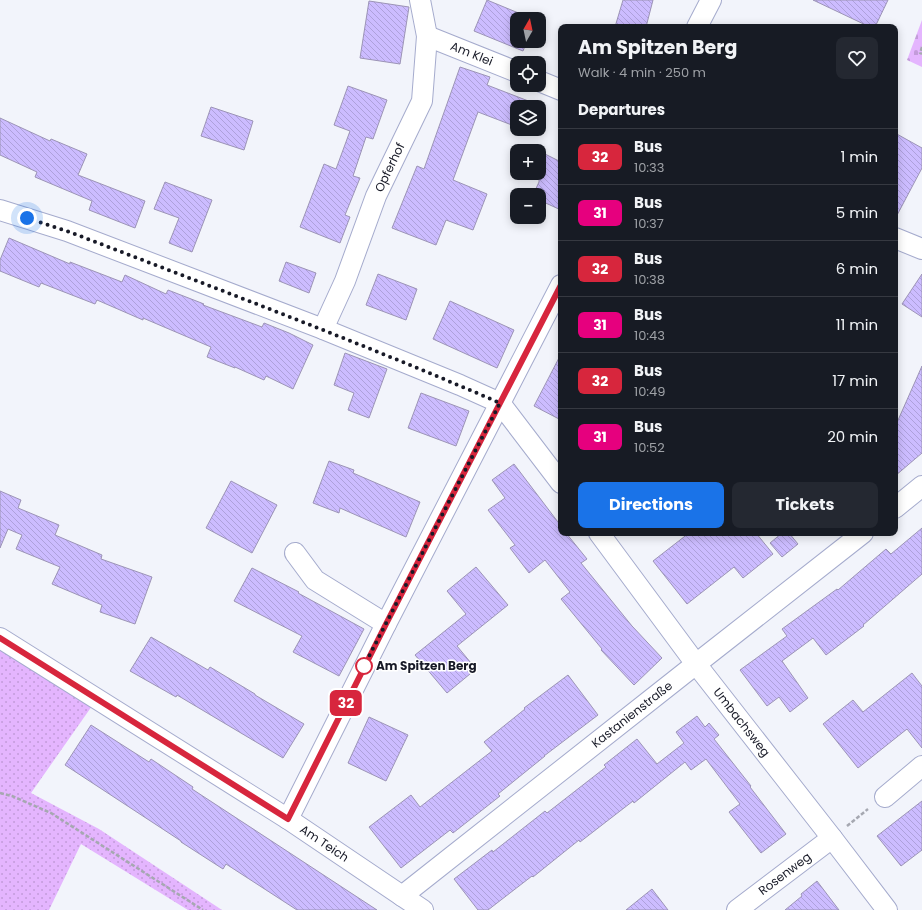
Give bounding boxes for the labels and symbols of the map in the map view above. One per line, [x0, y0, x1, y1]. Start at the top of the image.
north arrow [510, 12, 546, 48]
street label: Am Klei [448, 37, 495, 69]
street label: Opferhof [370, 140, 409, 195]
your location [17, 208, 37, 228]
marker: Am Spitzen Berg [355, 657, 373, 675]
place label: Am Spitzen Berg [376, 657, 477, 674]
street label: Kastanienstraße [588, 677, 676, 751]
street label: Umbachsweg [710, 684, 774, 760]
line badge: 32 [328, 690, 364, 716]
street label: Am Teich [297, 821, 352, 866]
street label: Rosenweg [755, 848, 814, 899]

